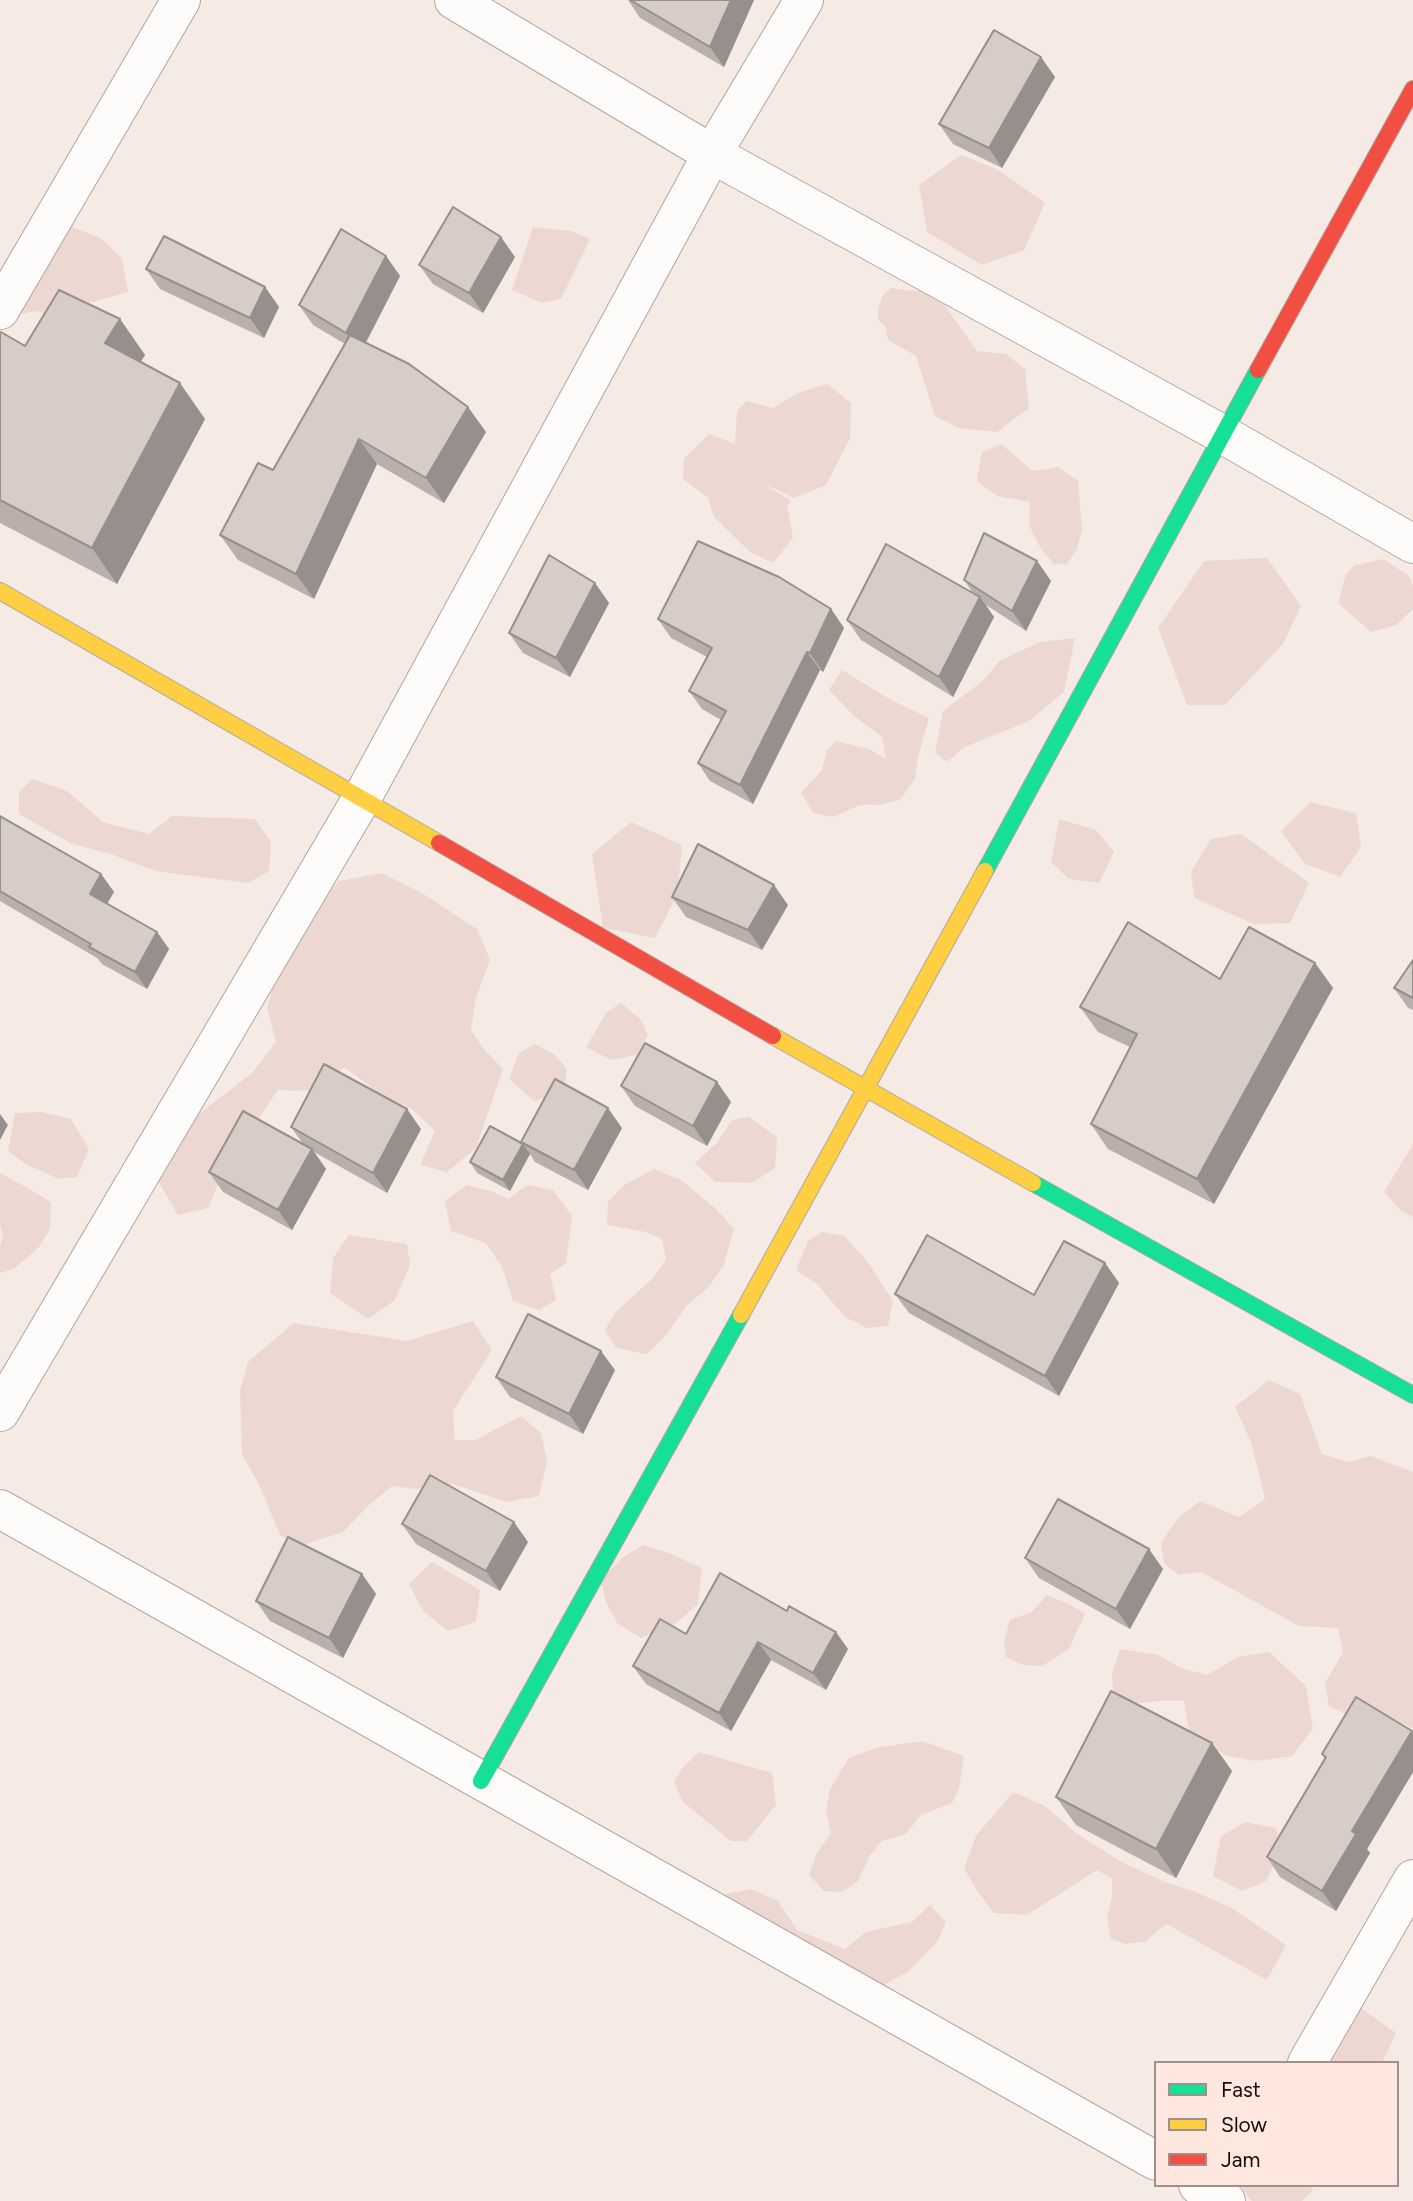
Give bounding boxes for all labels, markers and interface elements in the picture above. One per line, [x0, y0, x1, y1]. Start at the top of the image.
legend [1154, 2061, 1399, 2187]
text: Fast [1221, 2077, 1261, 2102]
text: Slow [1221, 2112, 1267, 2137]
text: Jam [1221, 2147, 1260, 2172]

